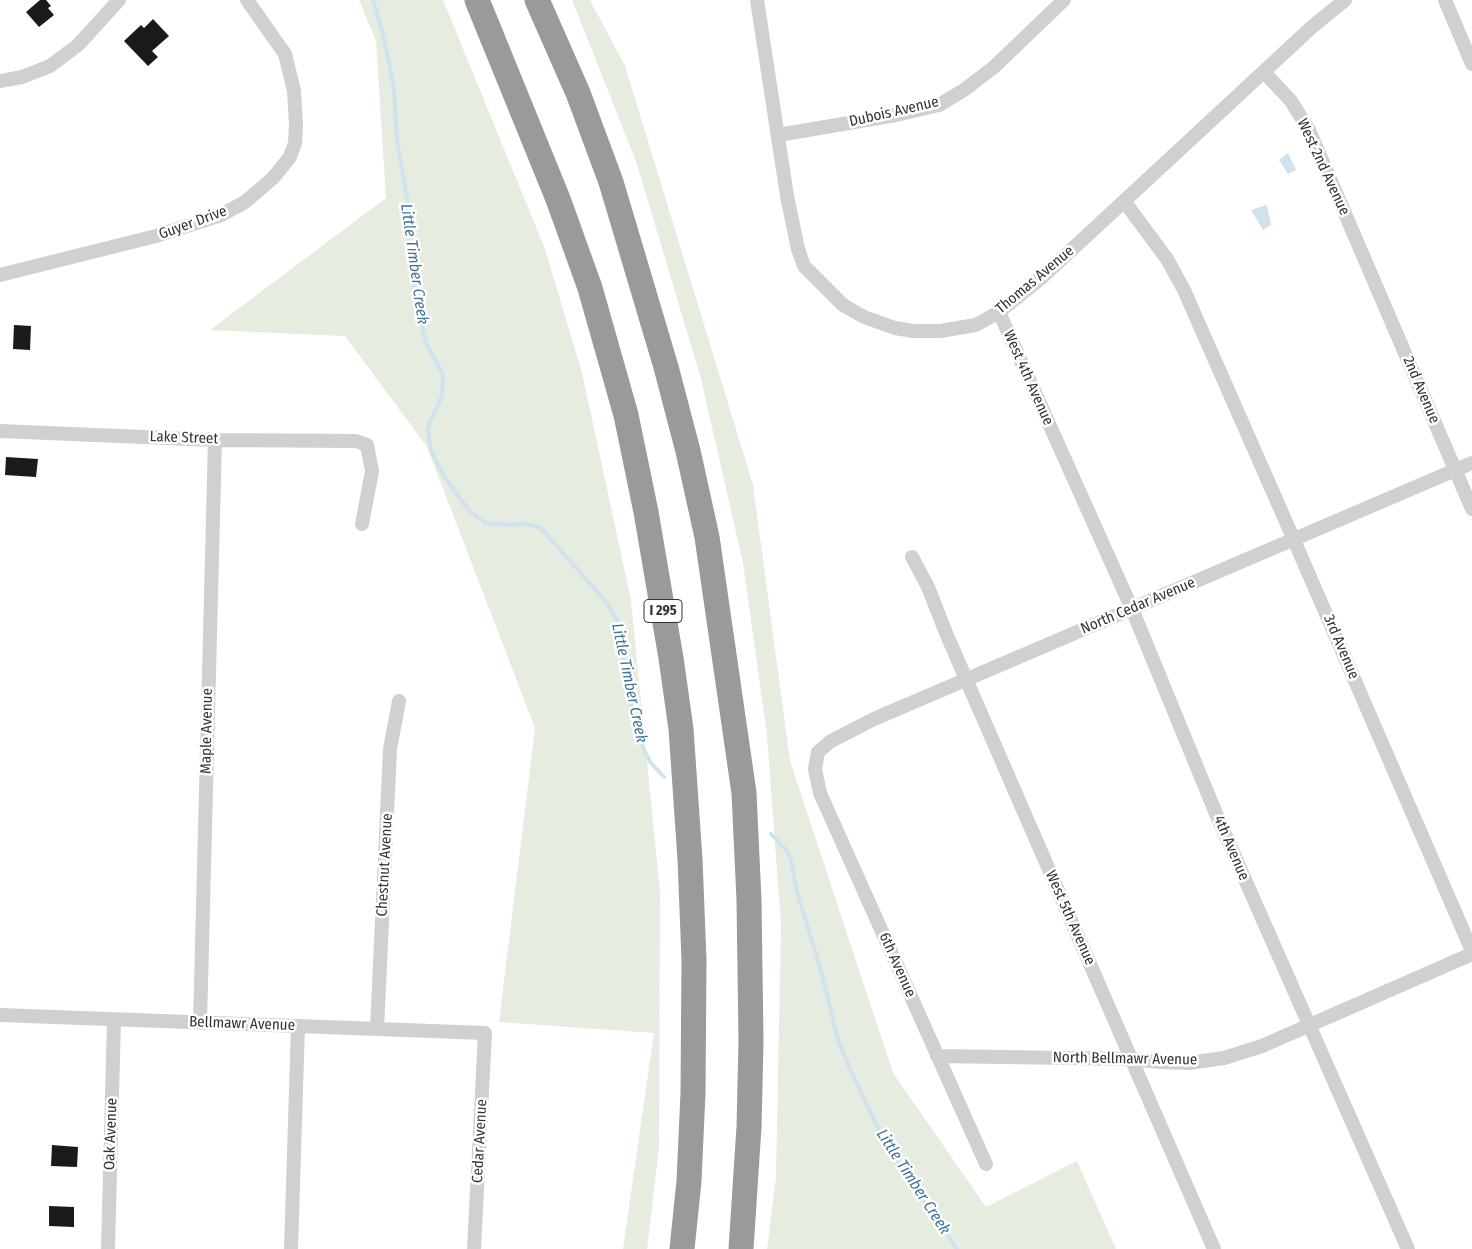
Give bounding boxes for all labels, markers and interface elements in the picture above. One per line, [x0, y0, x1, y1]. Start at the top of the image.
street label: Dubois Avenue [848, 93, 940, 131]
street label: West 2nd Avenue [1293, 116, 1353, 218]
street label: Guyer Drive [157, 202, 229, 244]
water label: Little Timber Creek [396, 202, 432, 326]
street label: Thomas Avenue [992, 242, 1078, 318]
street label: West 4th Avenue [999, 328, 1057, 428]
street label: 2nd Avenue [1399, 354, 1443, 426]
street label: Lake Street [149, 428, 219, 448]
street label: North Cedar Avenue [1078, 574, 1198, 638]
road number: I 295 [644, 600, 682, 622]
street label: 3rd Avenue [1319, 612, 1363, 682]
water label: Little Timber Creek [607, 622, 651, 744]
street label: Maple Avenue [197, 688, 217, 774]
street label: Chestnut Avenue [373, 813, 397, 917]
street label: 4th Avenue [1209, 813, 1253, 883]
street label: West 5th Avenue [1041, 868, 1099, 968]
street label: 6th Avenue [875, 930, 919, 1000]
street label: Bellmawr Avenue [189, 1013, 295, 1035]
street label: North Bellmawr Avenue [1053, 1049, 1197, 1069]
street label: Oak Avenue [101, 1098, 121, 1170]
street label: Cedar Avenue [469, 1099, 491, 1183]
water label: Little Timber Creek [872, 1126, 954, 1238]

